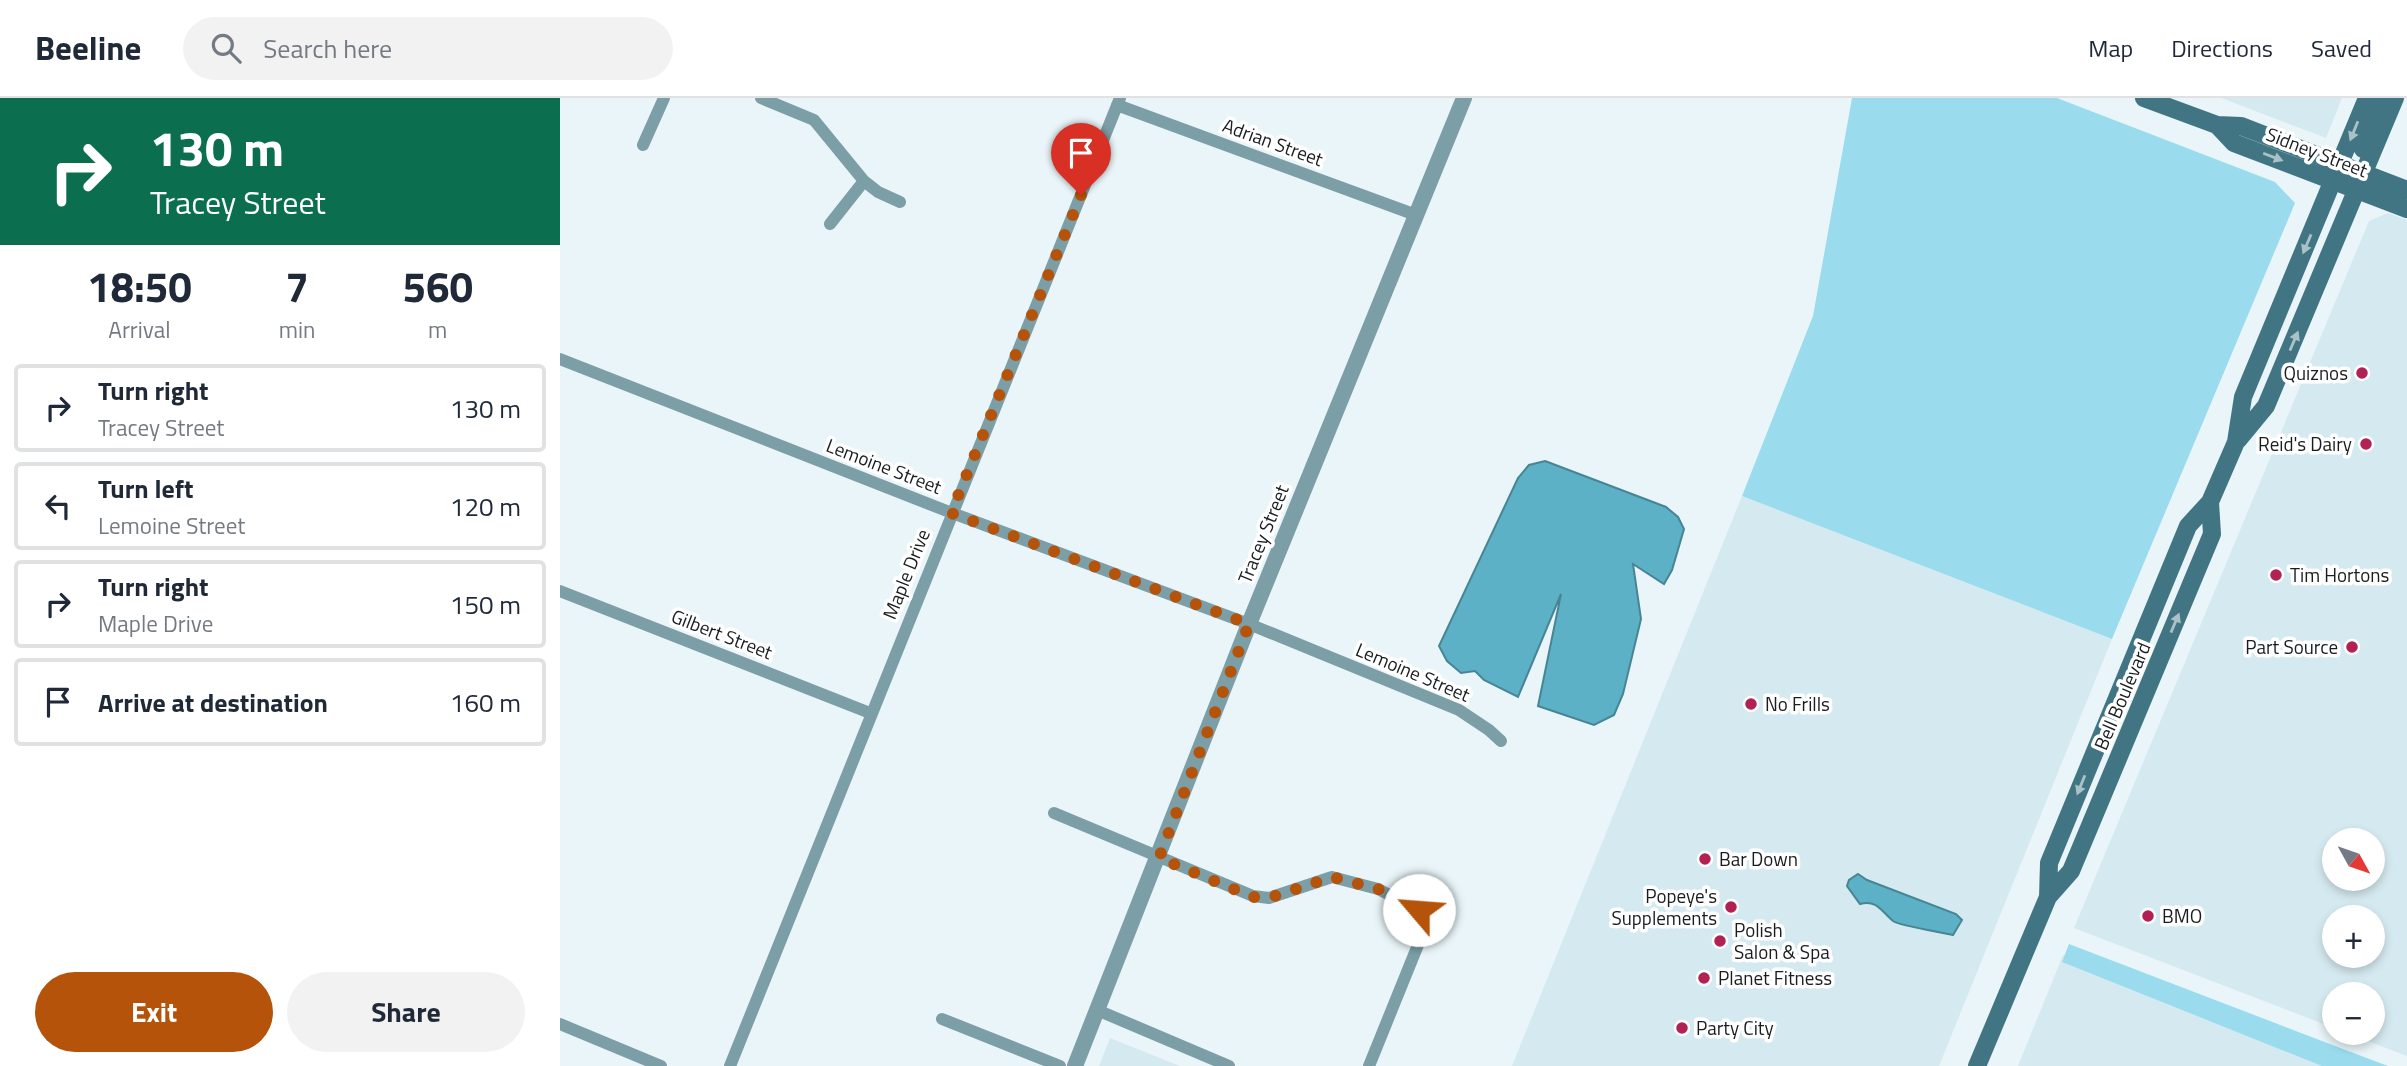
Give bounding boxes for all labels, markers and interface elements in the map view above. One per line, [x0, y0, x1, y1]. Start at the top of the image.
search box [183, 17, 673, 80]
text: Beeline [35, 23, 141, 73]
icon: search [207, 29, 245, 67]
text: Search here [263, 29, 392, 68]
text: Map [2088, 30, 2133, 66]
text: Directions [2171, 30, 2273, 66]
text: Saved [2311, 30, 2372, 66]
text: 130 m [150, 110, 284, 185]
street label: Adrian Street [1219, 110, 1328, 173]
street label: Sidney Street [2262, 119, 2372, 184]
one-way arrow [2348, 121, 2359, 142]
pin [1051, 123, 1111, 195]
icon: right [35, 126, 126, 217]
icon: arrive [1062, 134, 1100, 172]
one-way arrow [2262, 152, 2283, 163]
text: Tracey Street [150, 178, 326, 226]
one-way arrow [2302, 233, 2313, 254]
text: 18:50 [87, 254, 192, 318]
text: 7 [285, 254, 309, 318]
text: 560 [402, 254, 473, 318]
text: Arrival [108, 312, 171, 347]
text: min [279, 312, 315, 347]
text: m [428, 312, 447, 347]
one-way arrow [2288, 331, 2300, 351]
place label: Quiznos [2283, 358, 2348, 387]
marker: Quiznos [2354, 365, 2370, 381]
text: Turn right [98, 371, 209, 410]
icon: right [39, 389, 77, 427]
text: 130 m [450, 389, 521, 428]
text: Tracey Street [98, 410, 224, 445]
place label: Reid's Dairy [2258, 429, 2352, 458]
street label: Lemoine Street [822, 430, 946, 501]
marker: Reid's Dairy [2358, 436, 2374, 452]
text: Turn left [98, 469, 193, 508]
street label: Tracey Street [1230, 480, 1296, 588]
icon: left [39, 487, 77, 525]
text: 120 m [450, 487, 521, 526]
text: Lemoine Street [98, 508, 245, 543]
street label: Maple Drive [874, 524, 937, 623]
place label: Tim Hortons [2290, 560, 2389, 589]
text: Turn right [98, 567, 209, 606]
marker: Tim Hortons [2268, 567, 2284, 583]
icon: right [39, 585, 77, 623]
text: 150 m [450, 585, 521, 624]
street label: Gilbert Street [667, 601, 777, 666]
text: Maple Drive [98, 606, 213, 641]
one-way arrow [2169, 613, 2181, 633]
place label: Part Source [2245, 632, 2338, 661]
street label: Lemoine Street [1352, 634, 1475, 709]
street label: Bell Boulevard [2086, 637, 2157, 754]
marker: Part Source [2344, 639, 2360, 655]
icon: arrive [39, 683, 77, 721]
text: Arrive at destination [98, 683, 328, 722]
text: 160 m [450, 683, 521, 722]
place label: No Frills [1765, 689, 1830, 718]
marker: No Frills [1743, 696, 1759, 712]
one-way arrow [2076, 775, 2087, 796]
north arrow [2322, 828, 2385, 891]
map controls [2322, 828, 2385, 1045]
place label: Bar Down [1719, 844, 1798, 873]
marker: Bar Down [1697, 851, 1713, 867]
position arrow [1382, 873, 1456, 947]
place label: Popeye's Supplements [1611, 881, 1717, 932]
marker: Popeye's Supplements [1723, 899, 1739, 915]
place label: BMO [2162, 901, 2202, 930]
button: + [2322, 905, 2385, 968]
marker: BMO [2140, 908, 2156, 924]
place label: Polish Salon & Spa [1734, 915, 1830, 966]
marker: Polish Salon & Spa [1712, 933, 1728, 949]
place label: Planet Fitness [1718, 963, 1832, 992]
marker: Planet Fitness [1696, 970, 1712, 986]
button: Exit [35, 972, 273, 1052]
button: Share [287, 972, 525, 1052]
button: − [2322, 982, 2385, 1045]
place label: Party City [1696, 1013, 1774, 1042]
marker: Party City [1674, 1020, 1690, 1036]

